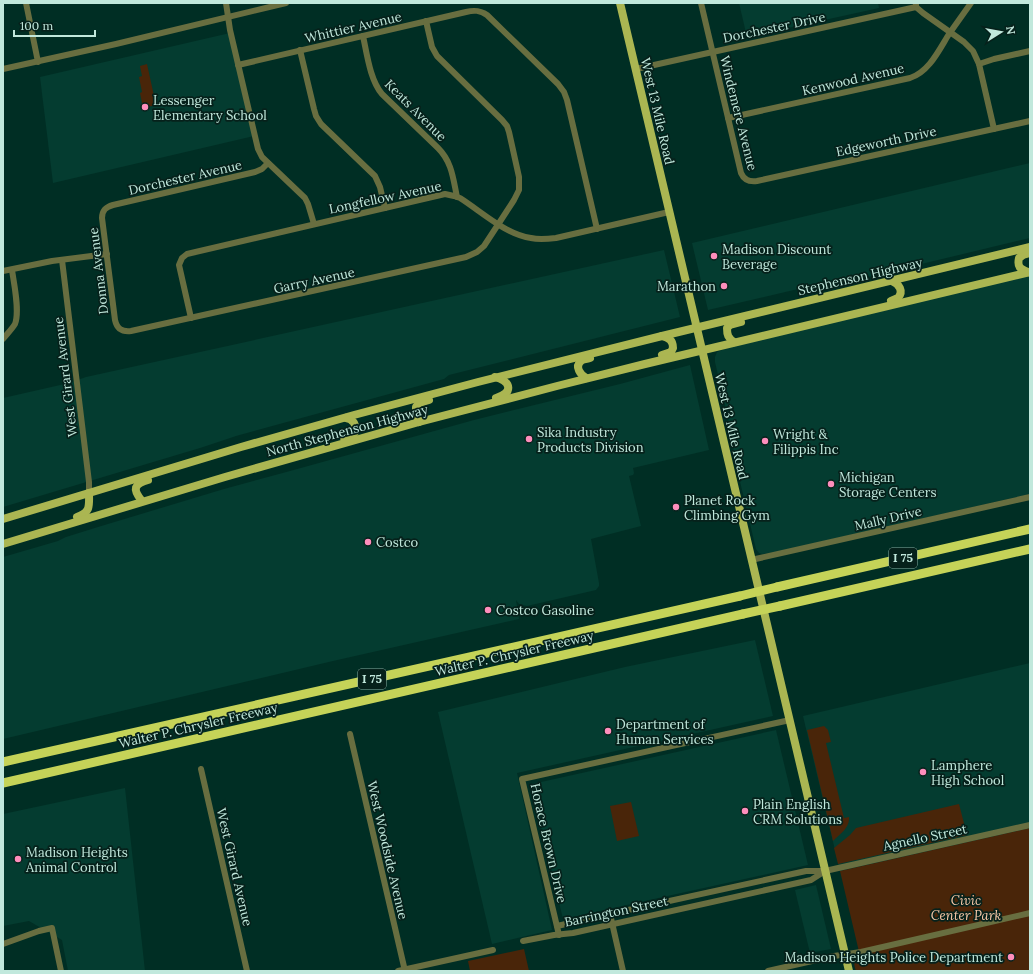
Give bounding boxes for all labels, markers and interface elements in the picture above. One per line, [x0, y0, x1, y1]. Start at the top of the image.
street label: Whittier Avenue [303, 8, 403, 47]
street label: Dorchester Drive [721, 8, 827, 47]
scale bar [14, 12, 95, 38]
north arrow [981, 12, 1021, 52]
text: 100 m [20, 18, 53, 33]
text: N [1003, 25, 1019, 36]
street label: Windemere Avenue [716, 54, 761, 172]
street label: West 13 Mile Road [637, 56, 678, 166]
street label: Kenwood Avenue [800, 59, 906, 99]
street label: Keats Avenue [381, 76, 450, 145]
place label: Lessenger Elementary School [153, 92, 267, 124]
marker: Lessenger Elementary School [140, 102, 150, 112]
street label: Edgeworth Drive [834, 123, 938, 160]
street label: Dorchester Avenue [127, 156, 243, 199]
street label: Longfellow Avenue [327, 177, 443, 218]
street label: Donna Avenue [85, 227, 112, 315]
place label: Madison Discount Beverage [722, 241, 831, 273]
marker: Madison Discount Beverage [709, 251, 719, 261]
street label: Stephenson Highway [796, 254, 924, 299]
street label: Garry Avenue [272, 264, 356, 297]
place label: Marathon [657, 278, 716, 295]
marker: Marathon [719, 281, 729, 291]
street label: West Girard Avenue [50, 316, 81, 438]
street label: West 13 Mile Road [711, 371, 752, 481]
street label: North Stephenson Highway [264, 401, 430, 460]
place label: Sika Industry Products Division [537, 424, 644, 456]
place label: Wright & Filippis Inc [773, 426, 839, 458]
marker: Sika Industry Products Division [524, 434, 534, 444]
marker: Wright & Filippis Inc [760, 436, 770, 446]
place label: Michigan Storage Centers [839, 469, 936, 501]
marker: Michigan Storage Centers [826, 479, 836, 489]
place label: Planet Rock Climbing Gym [684, 492, 770, 524]
marker: Planet Rock Climbing Gym [671, 502, 681, 512]
street label: Mally Drive [853, 503, 923, 534]
place label: Costco [376, 534, 419, 551]
marker: Costco [363, 537, 373, 547]
road number: I 75 [889, 548, 917, 568]
place label: Costco Gasoline [496, 602, 594, 619]
marker: Costco Gasoline [483, 605, 493, 615]
street label: Walter P. Chrysler Freeway [433, 627, 595, 680]
road number: I 75 [358, 669, 386, 689]
street label: Walter P. Chrysler Freeway [117, 699, 279, 752]
place label: Department of Human Services [616, 716, 714, 748]
marker: Department of Human Services [603, 726, 613, 736]
place label: Lamphere High School [931, 757, 1005, 789]
marker: Lamphere High School [918, 767, 928, 777]
street label: West Woodside Avenue [363, 779, 412, 921]
street label: Horace Brown Drive [526, 782, 571, 905]
place label: Plain English CRM Solutions [753, 796, 842, 828]
street label: West Girard Avenue [213, 806, 256, 928]
marker: Plain English CRM Solutions [740, 806, 750, 816]
street label: Agnello Street [881, 820, 969, 855]
place label: Madison Heights Animal Control [25, 844, 128, 876]
marker: Madison Heights Animal Control [13, 854, 23, 864]
street label: Barrington Street [563, 892, 670, 931]
park label: Civic Center Park [931, 892, 1002, 924]
place label: Madison Heights Police Department [785, 949, 1003, 966]
marker: Madison Heights Police Department [1006, 952, 1016, 962]

